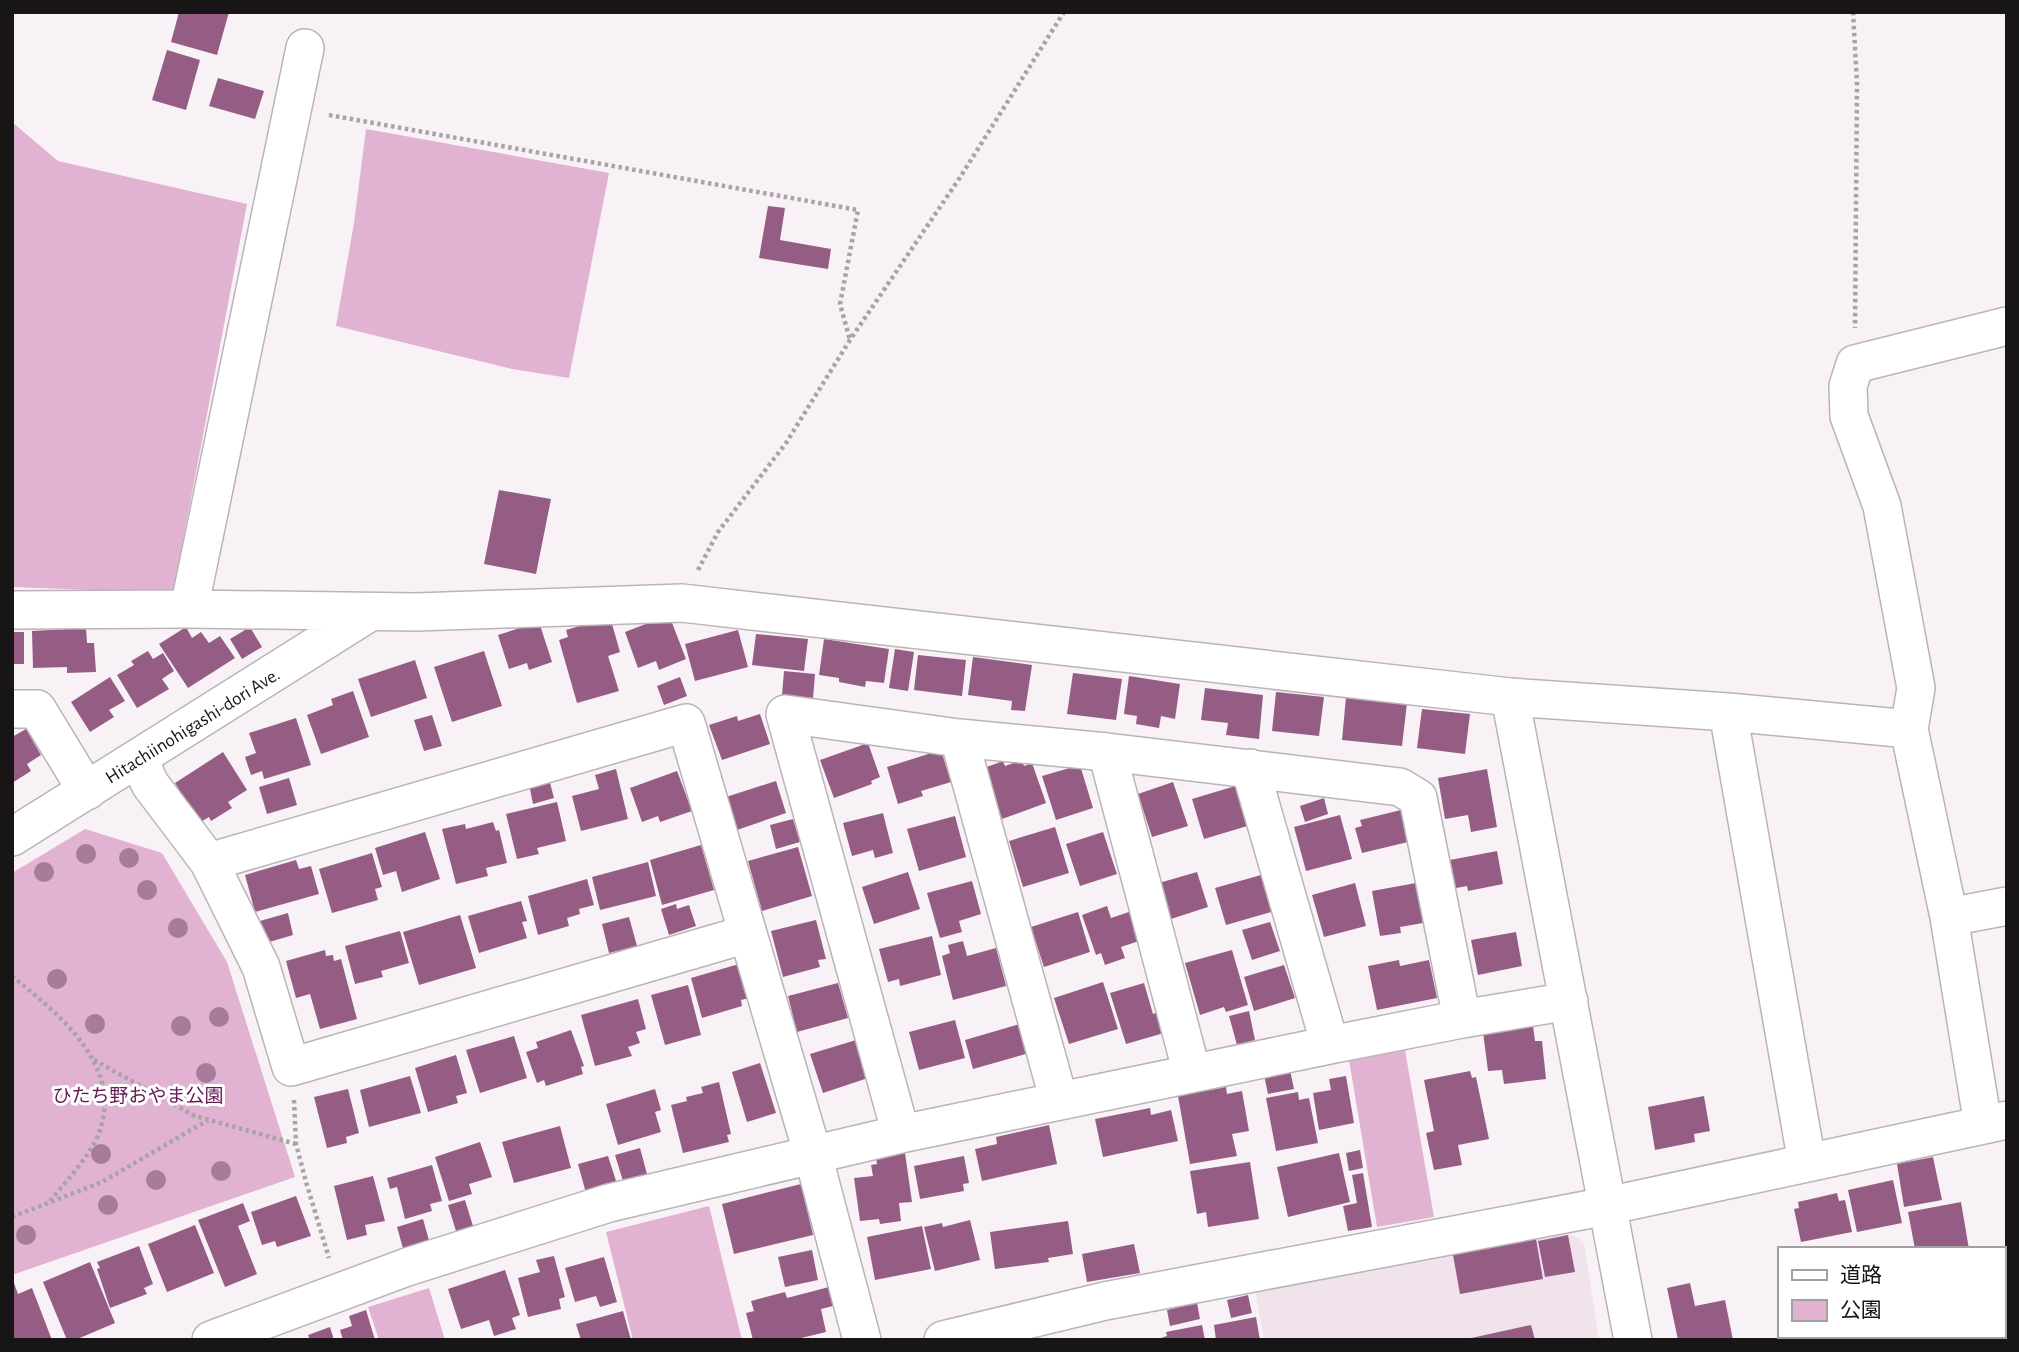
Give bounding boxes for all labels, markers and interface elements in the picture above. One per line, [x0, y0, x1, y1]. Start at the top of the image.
street label: Hitachiinohigashi-dori Ave. [102, 665, 283, 788]
park label: ひたち野おやま公園 [52, 1086, 224, 1106]
legend [1778, 1247, 2005, 1338]
text: 道路 [1840, 1264, 1882, 1286]
text: 公園 [1840, 1300, 1882, 1321]

